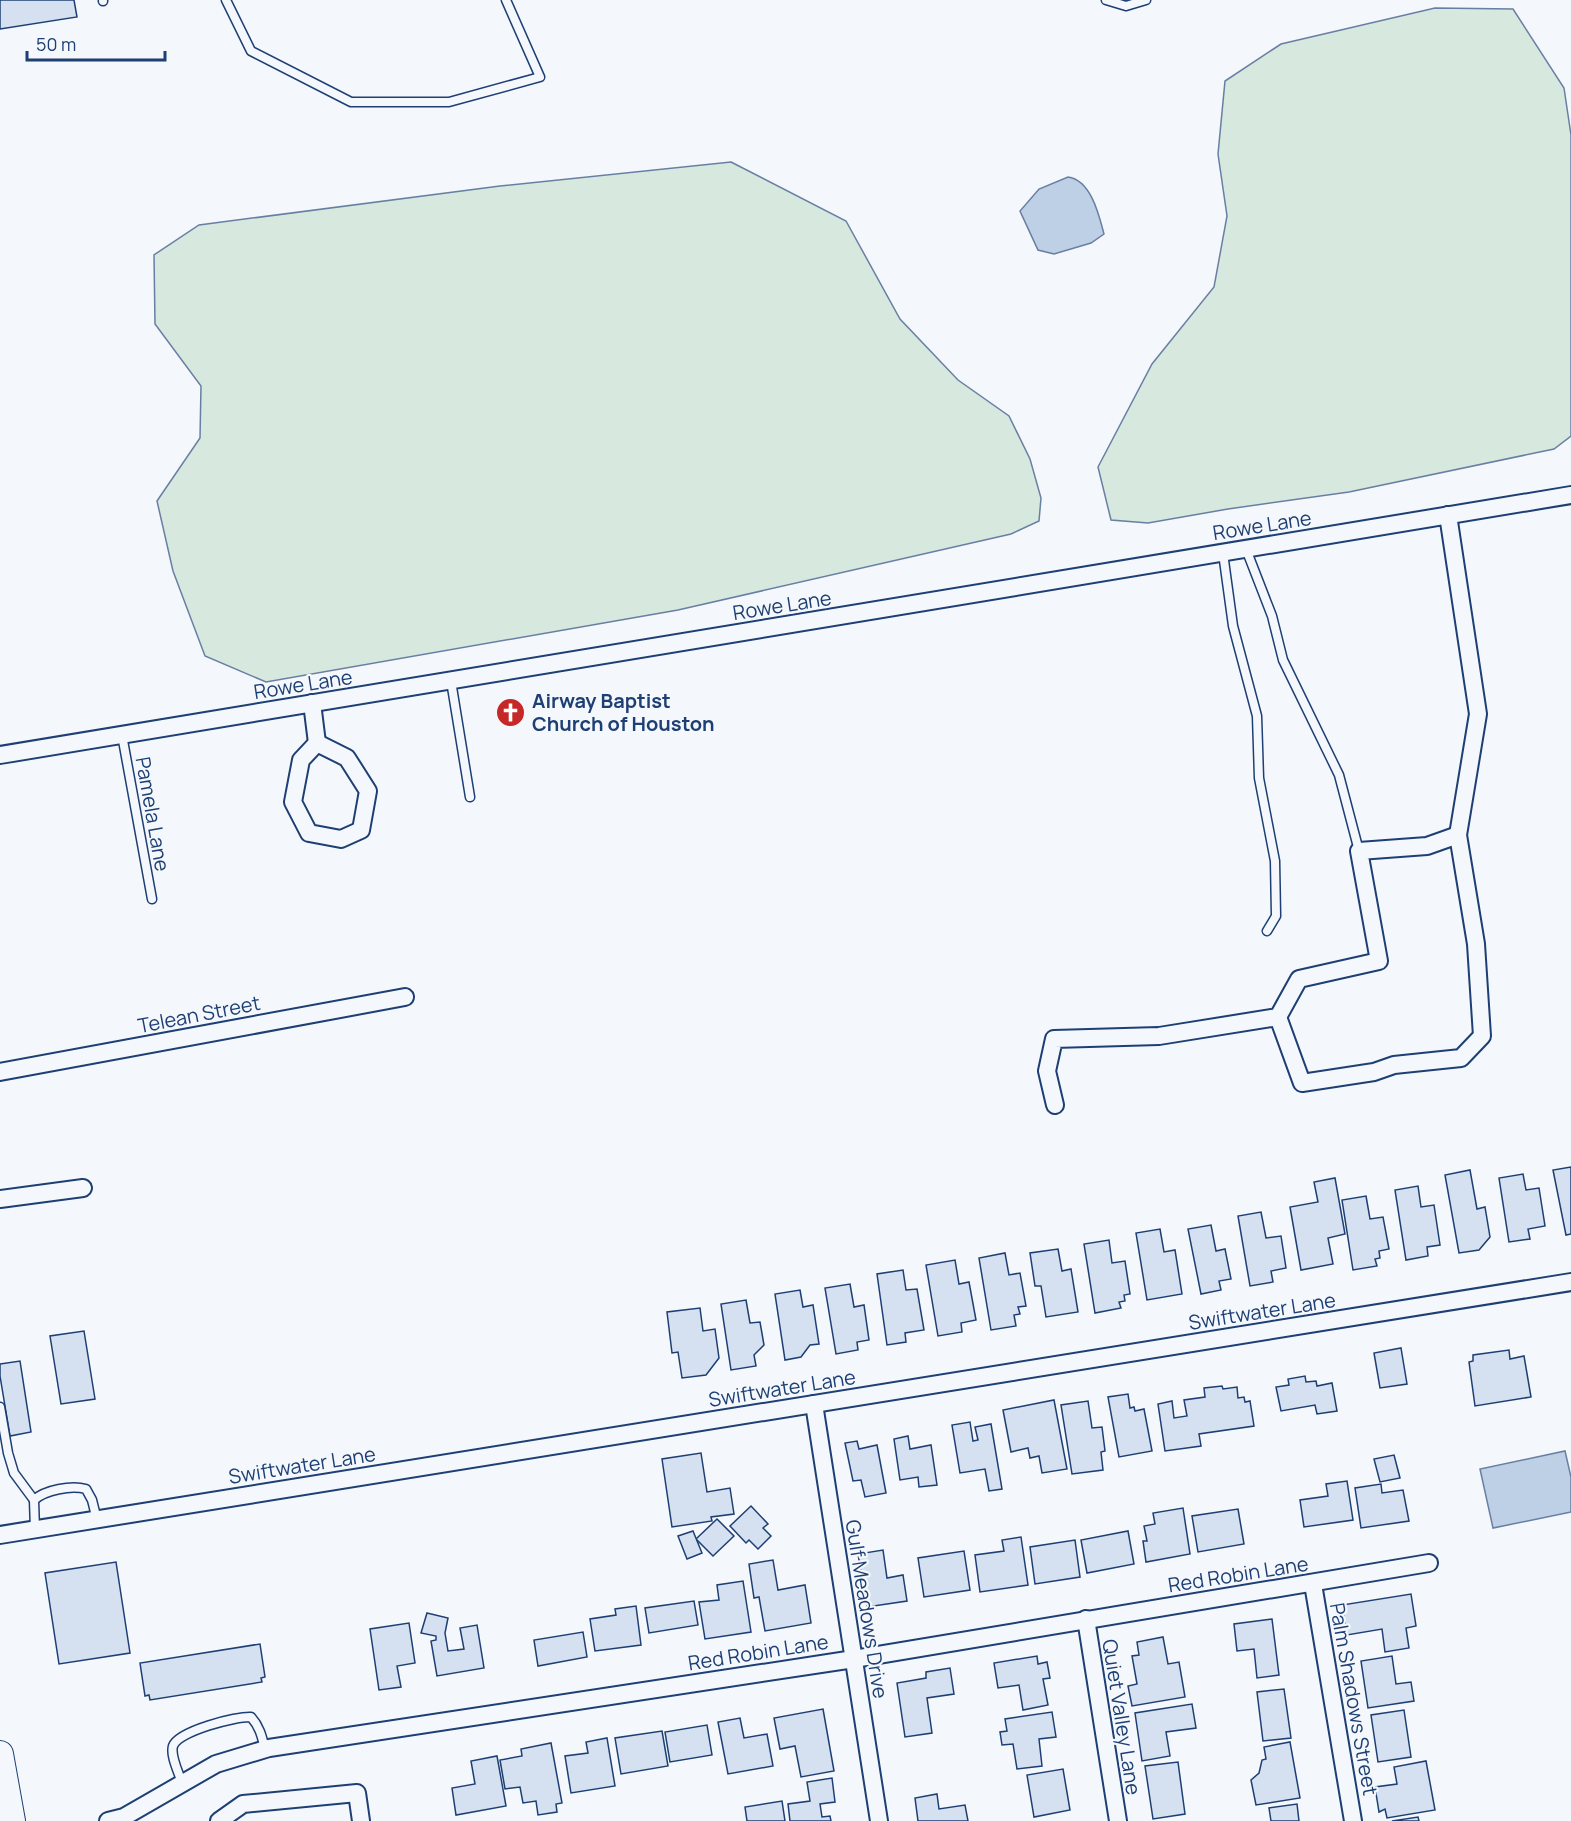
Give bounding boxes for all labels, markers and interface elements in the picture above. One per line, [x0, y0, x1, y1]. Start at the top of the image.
scale bar [27, 24, 165, 62]
text: 50 m [36, 32, 76, 56]
street label: Rowe Lane [1211, 504, 1313, 546]
street label: Rowe Lane [731, 584, 833, 626]
street label: Rowe Lane [252, 663, 354, 705]
place label: Airway Baptist Church of Houston [532, 687, 715, 737]
church icon: Airway Baptist Church of Houston [495, 696, 527, 728]
street label: Pamela Lane [130, 755, 176, 873]
street label: Telean Street [136, 989, 262, 1039]
street label: Swiftwater Lane [1186, 1286, 1338, 1336]
street label: Swiftwater Lane [706, 1363, 858, 1413]
street label: Swiftwater Lane [226, 1440, 378, 1490]
street label: Gulf Meadows Drive [840, 1518, 894, 1700]
street label: Red Robin Lane [1166, 1550, 1310, 1598]
street label: Palm Shadows Street [1324, 1601, 1384, 1797]
street label: Red Robin Lane [686, 1628, 830, 1676]
street label: Quiet Valley Lane [1096, 1637, 1148, 1797]

